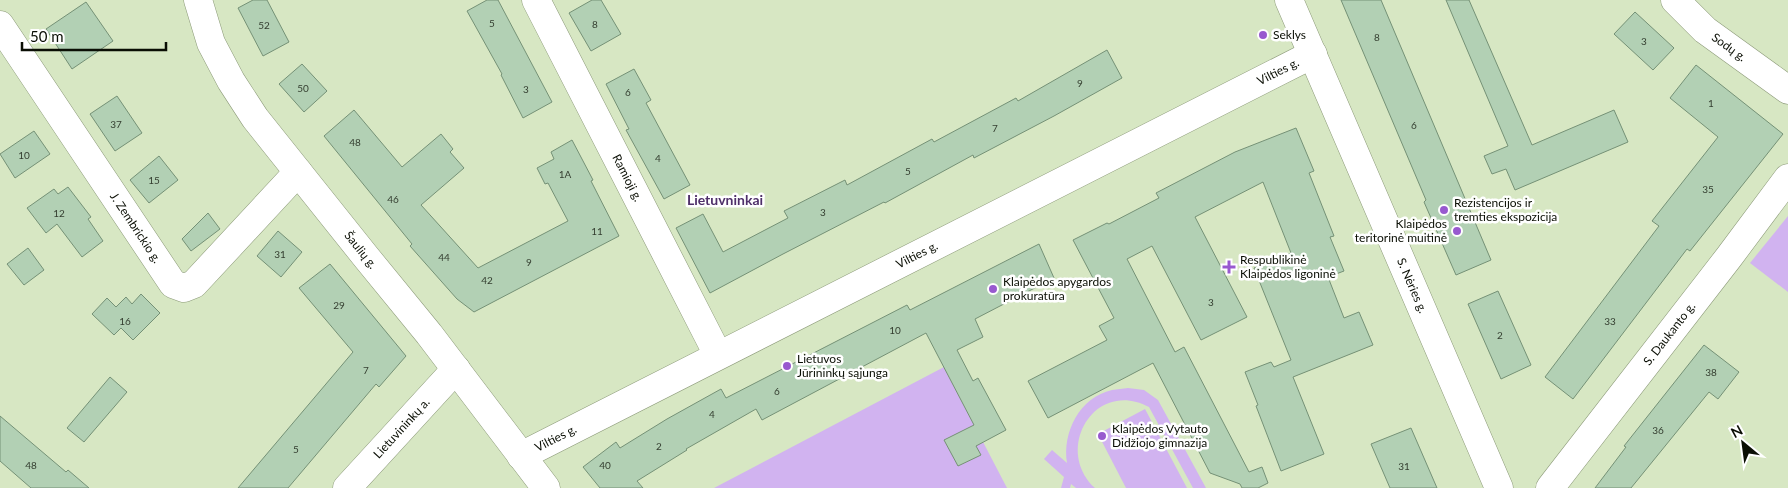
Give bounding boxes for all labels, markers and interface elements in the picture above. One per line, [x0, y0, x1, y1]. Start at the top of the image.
house number: 5 [489, 17, 495, 29]
house number: 8 [592, 18, 598, 30]
house number: 52 [258, 19, 270, 31]
scale bar [22, 20, 166, 52]
text: 50 m [30, 27, 64, 45]
place label: Seklys [1273, 27, 1306, 42]
marker: Seklys [1257, 29, 1269, 41]
street label: Sodų g. [1709, 29, 1750, 64]
house number: 8 [1374, 31, 1380, 43]
house number: 3 [1641, 35, 1647, 47]
street label: Vilties g. [1254, 54, 1301, 88]
house number: 9 [1077, 77, 1083, 89]
house number: 50 [297, 82, 309, 94]
house number: 3 [523, 83, 529, 95]
house number: 6 [625, 86, 631, 98]
house number: 1 [1708, 97, 1714, 109]
house number: 37 [110, 118, 122, 130]
house number: 6 [1411, 119, 1417, 131]
house number: 7 [992, 122, 998, 134]
house number: 48 [349, 136, 361, 148]
house number: 10 [18, 149, 30, 161]
street label: Ramioji g. [609, 152, 646, 204]
house number: 4 [655, 152, 661, 164]
house number: 5 [905, 165, 911, 177]
house number: 1A [559, 168, 572, 180]
house number: 15 [148, 174, 160, 186]
house number: 35 [1702, 183, 1714, 195]
street label: J. Zembrickio g. [107, 189, 165, 266]
district label: Lietuvninkai [687, 191, 763, 208]
house number: 46 [387, 193, 399, 205]
place label: Rezistencijos ir tremties ekspozicija [1454, 195, 1557, 224]
marker: Rezistencijos ir tremties ekspozicija [1438, 204, 1450, 216]
house number: 3 [820, 206, 826, 218]
house number: 12 [53, 207, 65, 219]
place label: Klaipėdos teritorinė muitinė [1355, 216, 1447, 245]
house number: 11 [591, 225, 603, 237]
marker: Klaipėdos teritorinė muitinė [1451, 225, 1463, 237]
street label: Šaulių g. [341, 228, 381, 272]
street label: Vilties g. [893, 238, 940, 271]
house number: 31 [274, 248, 286, 260]
house number: 44 [438, 251, 450, 263]
place label: Respublikinė Klaipėdos ligoninė [1240, 252, 1336, 281]
house number: 9 [526, 256, 532, 268]
street label: S. Nėries g. [1394, 256, 1431, 316]
marker: Respublikinė Klaipėdos ligoninė [1222, 260, 1236, 274]
house number: 42 [481, 274, 493, 286]
place label: Klaipėdos apygardos prokuratūra [1003, 274, 1111, 303]
marker: Klaipėdos apygardos prokuratūra [987, 283, 999, 295]
house number: 3 [1208, 296, 1214, 308]
house number: 29 [333, 299, 345, 311]
street label: S. Daukanto g. [1640, 299, 1698, 368]
house number: 16 [119, 315, 131, 327]
house number: 33 [1604, 315, 1616, 327]
house number: 10 [889, 324, 901, 336]
house number: 2 [1497, 329, 1503, 341]
place label: Lietuvos Jūrininkų sąjunga [797, 351, 888, 380]
marker: Lietuvos Jūrininkų sąjunga [781, 360, 793, 372]
house number: 7 [363, 364, 369, 376]
house number: 38 [1705, 366, 1717, 378]
house number: 6 [774, 385, 780, 397]
street label: Lietuvininkų a. [370, 395, 433, 461]
house number: 4 [709, 408, 715, 420]
north arrow [1718, 418, 1768, 468]
street label: Vilties g. [532, 421, 579, 455]
place label: Klaipėdos Vytauto Didžiojo gimnazija [1112, 421, 1208, 450]
text: N [1728, 421, 1745, 441]
house number: 36 [1652, 424, 1664, 436]
marker: Klaipėdos Vytauto Didžiojo gimnazija [1096, 430, 1108, 442]
house number: 2 [656, 440, 662, 452]
house number: 5 [293, 443, 299, 455]
house number: 48 [25, 459, 37, 471]
house number: 40 [599, 459, 611, 471]
house number: 31 [1398, 460, 1410, 472]

